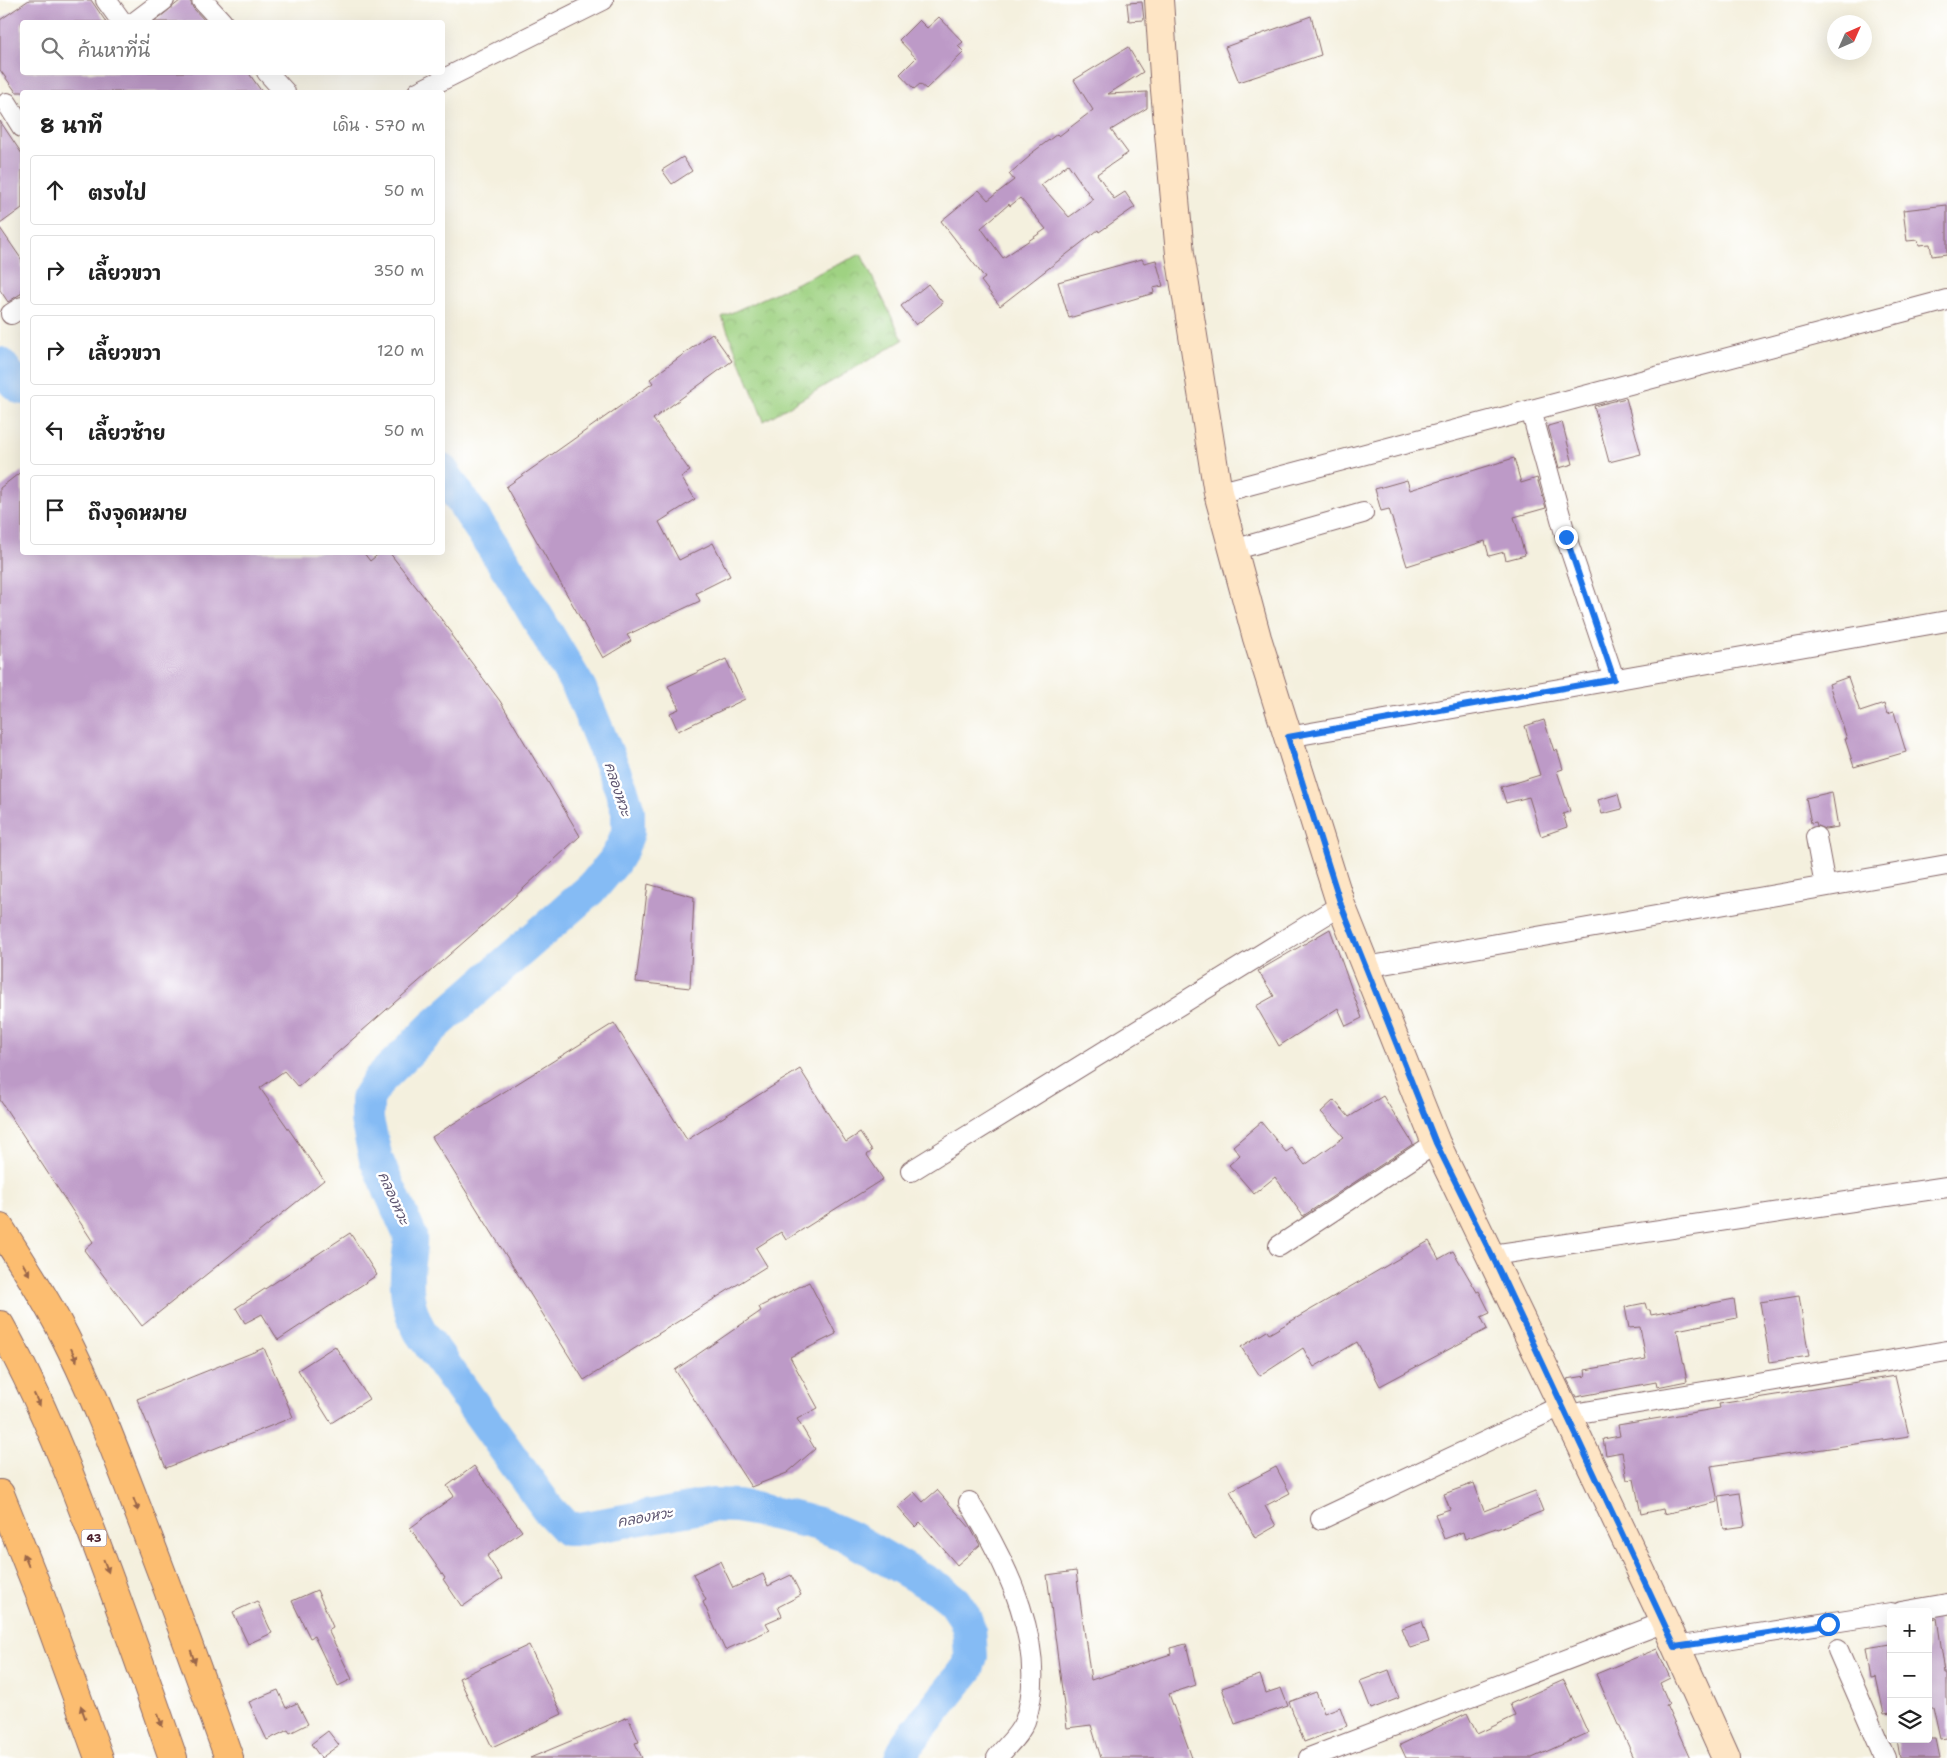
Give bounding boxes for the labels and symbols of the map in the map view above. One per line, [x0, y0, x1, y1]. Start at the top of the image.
north arrow [1827, 15, 1872, 60]
route end [1555, 526, 1578, 549]
water label: คลองหวะ [601, 760, 636, 820]
water label: คลองหวะ [374, 1169, 414, 1228]
one-way arrow [21, 1263, 30, 1276]
one-way arrow [70, 1348, 78, 1362]
one-way arrow [33, 1393, 41, 1407]
one-way arrow [132, 1498, 140, 1513]
water label: คลองหวะ [616, 1503, 675, 1531]
road number: 43 [82, 1530, 106, 1546]
one-way arrow [22, 1552, 30, 1567]
one-way arrow [102, 1559, 110, 1573]
route start [1817, 1613, 1840, 1636]
one-way arrow [189, 1650, 197, 1665]
one-way arrow [79, 1704, 87, 1719]
one-way arrow [156, 1712, 164, 1727]

